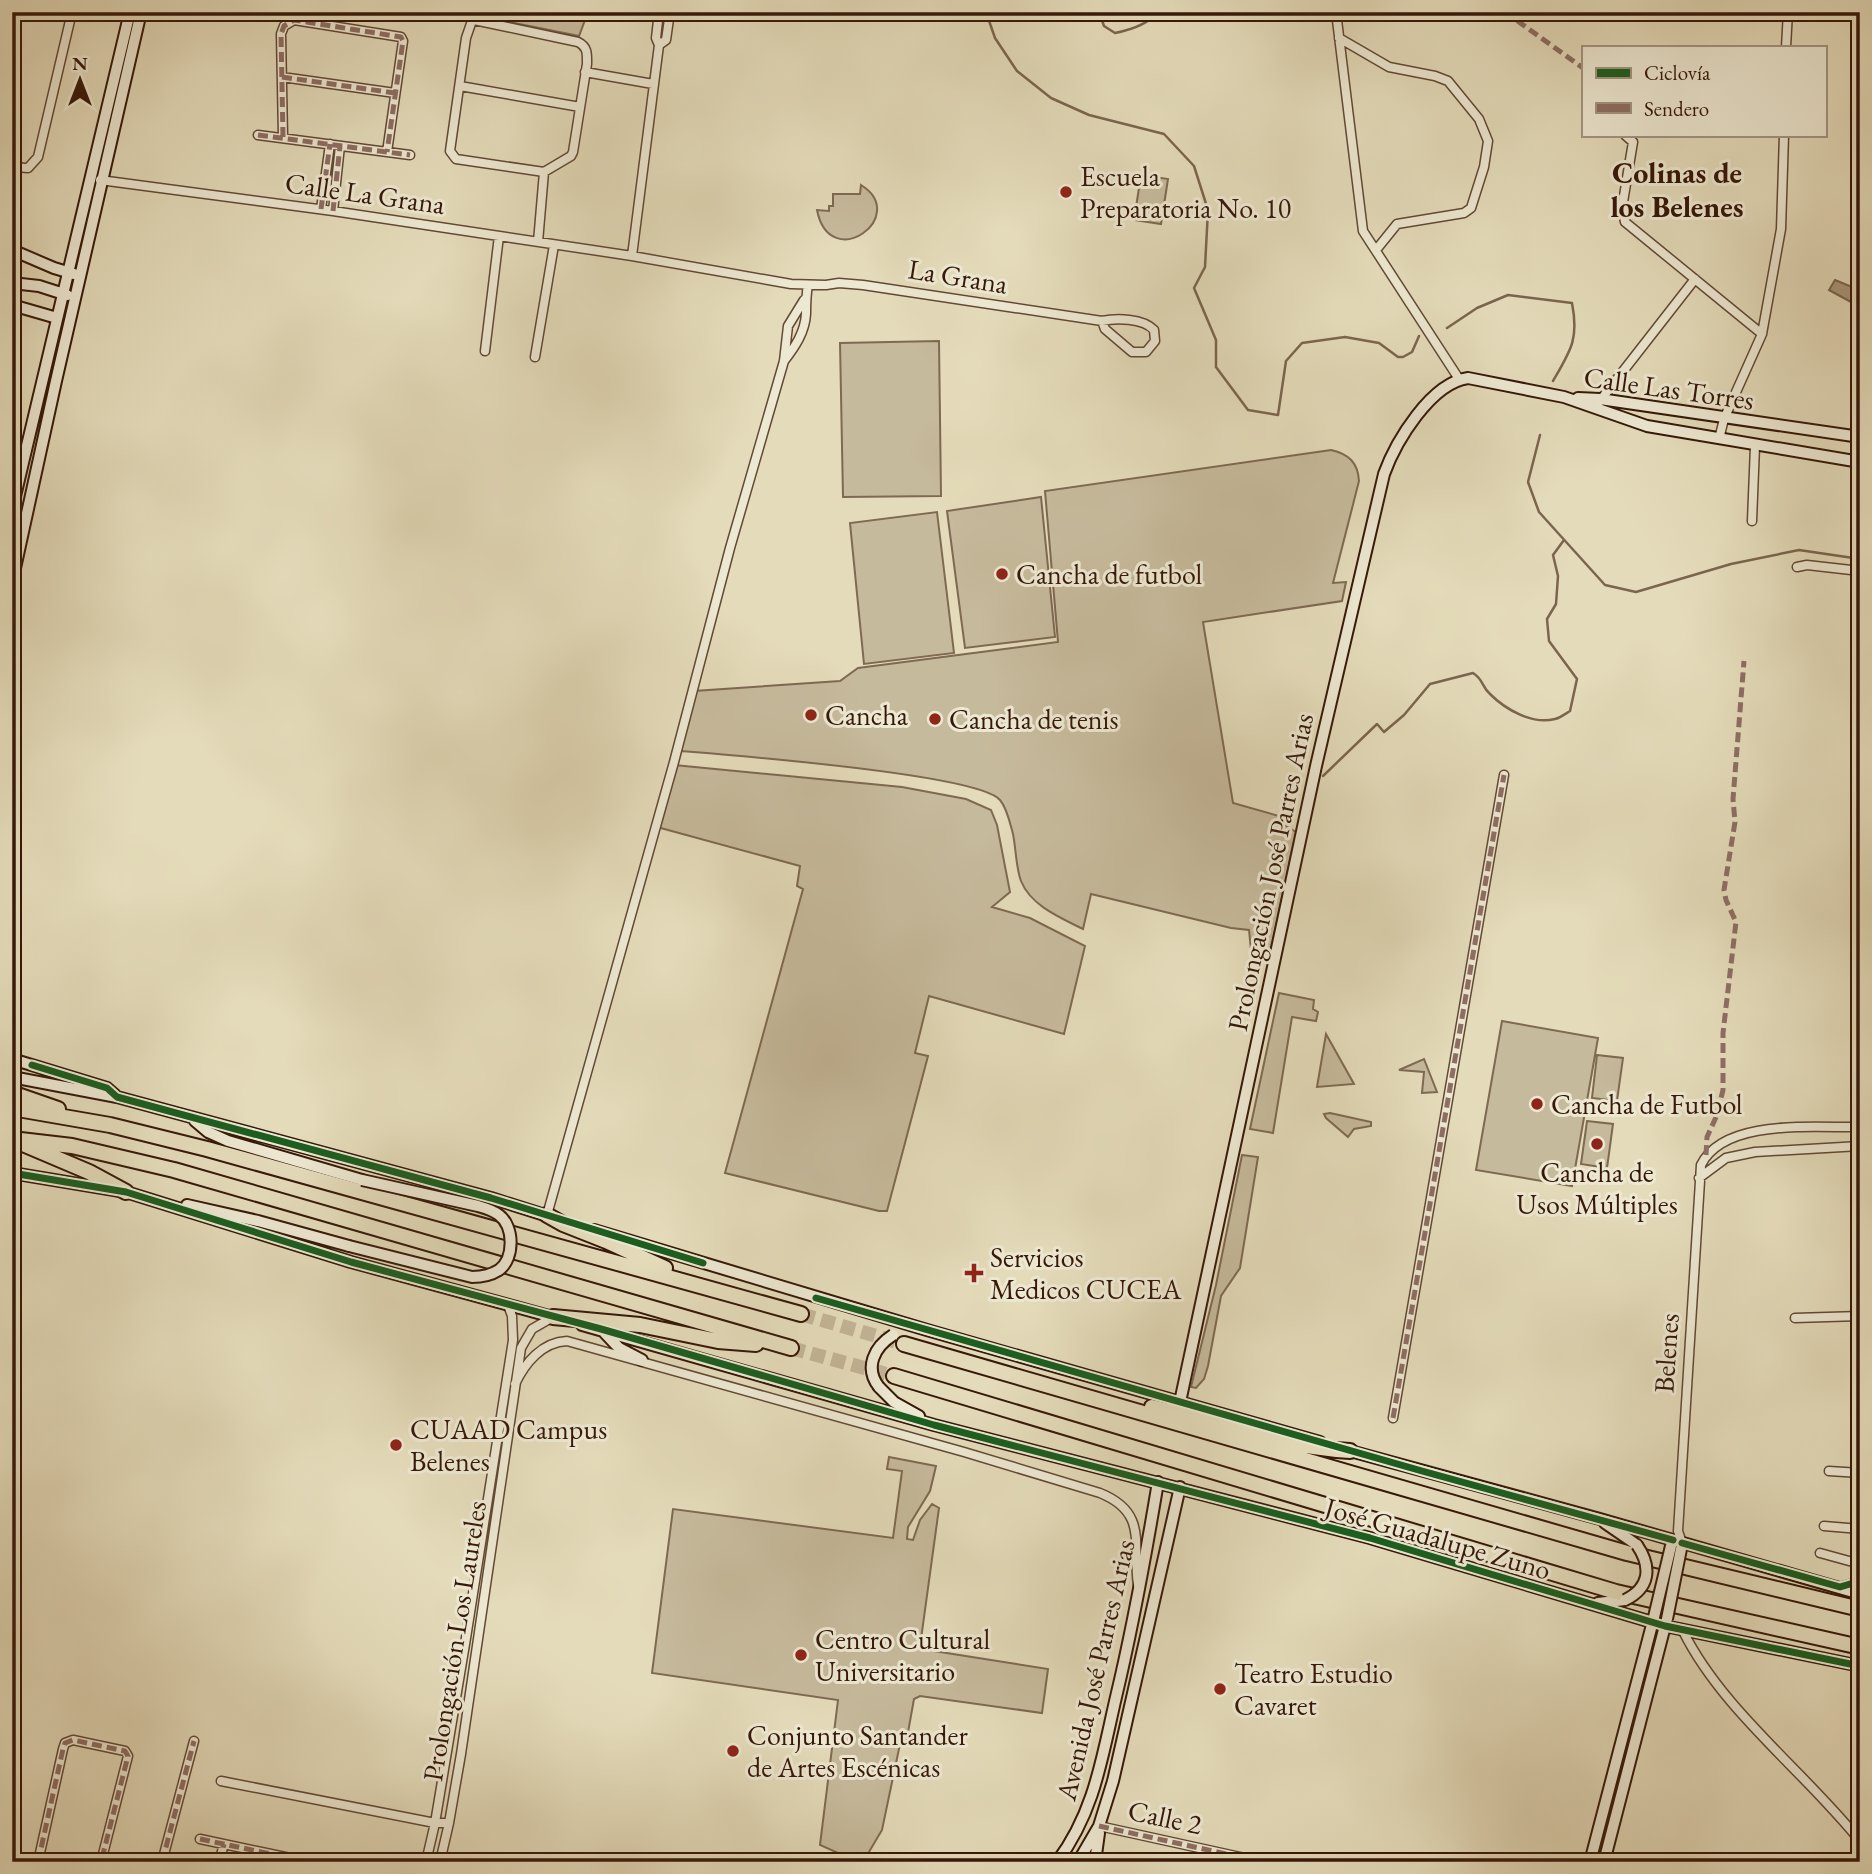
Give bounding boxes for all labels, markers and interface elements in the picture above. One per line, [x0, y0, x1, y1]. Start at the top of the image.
north arrow [46, 46, 116, 116]
legend [1582, 46, 1826, 136]
text: N [72, 51, 88, 76]
text: Ciclovía [1644, 59, 1711, 86]
text: Sendero [1644, 95, 1709, 122]
district label: Colinas de los Belenes [1610, 153, 1744, 226]
place label: Escuela Preparatoria No. 10 [1080, 158, 1291, 226]
street label: Calle La Grana [283, 164, 448, 222]
marker: Escuela Preparatoria No. 10 [1058, 184, 1074, 200]
street label: La Grana [906, 250, 1011, 302]
street label: Calle Las Torres [1582, 358, 1756, 418]
place label: Cancha de futbol [1016, 556, 1202, 592]
marker: Cancha de futbol [994, 566, 1010, 582]
place label: Cancha [825, 697, 909, 733]
place label: Cancha de tenis [949, 701, 1119, 737]
marker: Cancha [803, 707, 819, 723]
street label: Prolongación José Parres Arias [1219, 710, 1321, 1034]
marker: Cancha de tenis [927, 711, 943, 727]
place label: Cancha de Futbol [1551, 1086, 1743, 1122]
marker: Cancha de Futbol [1529, 1096, 1545, 1112]
marker: Cancha de Usos Múltiples [1589, 1136, 1605, 1152]
place label: Cancha de Usos Múltiples [1516, 1154, 1678, 1222]
place label: Servicios Medicos CUCEA [990, 1239, 1182, 1307]
marker: Servicios Medicos CUCEA [964, 1263, 984, 1283]
street label: Belenes [1645, 1312, 1687, 1394]
place label: CUAAD Campus Belenes [410, 1411, 607, 1479]
marker: CUAAD Campus Belenes [388, 1437, 404, 1453]
street label: José Guadalupe Zuno [1319, 1488, 1555, 1587]
street label: Prolongación Los Laureles [414, 1498, 494, 1784]
street label: Avenida José Parres Arias [1047, 1536, 1143, 1805]
place label: Centro Cultural Universitario [815, 1621, 991, 1689]
marker: Centro Cultural Universitario [793, 1647, 809, 1663]
place label: Teatro Estudio Cavaret [1234, 1655, 1393, 1723]
marker: Teatro Estudio Cavaret [1212, 1681, 1228, 1697]
place label: Conjunto Santander de Artes Escénicas [747, 1717, 968, 1785]
marker: Conjunto Santander de Artes Escénicas [725, 1743, 741, 1759]
street label: Calle 2 [1125, 1792, 1206, 1842]

